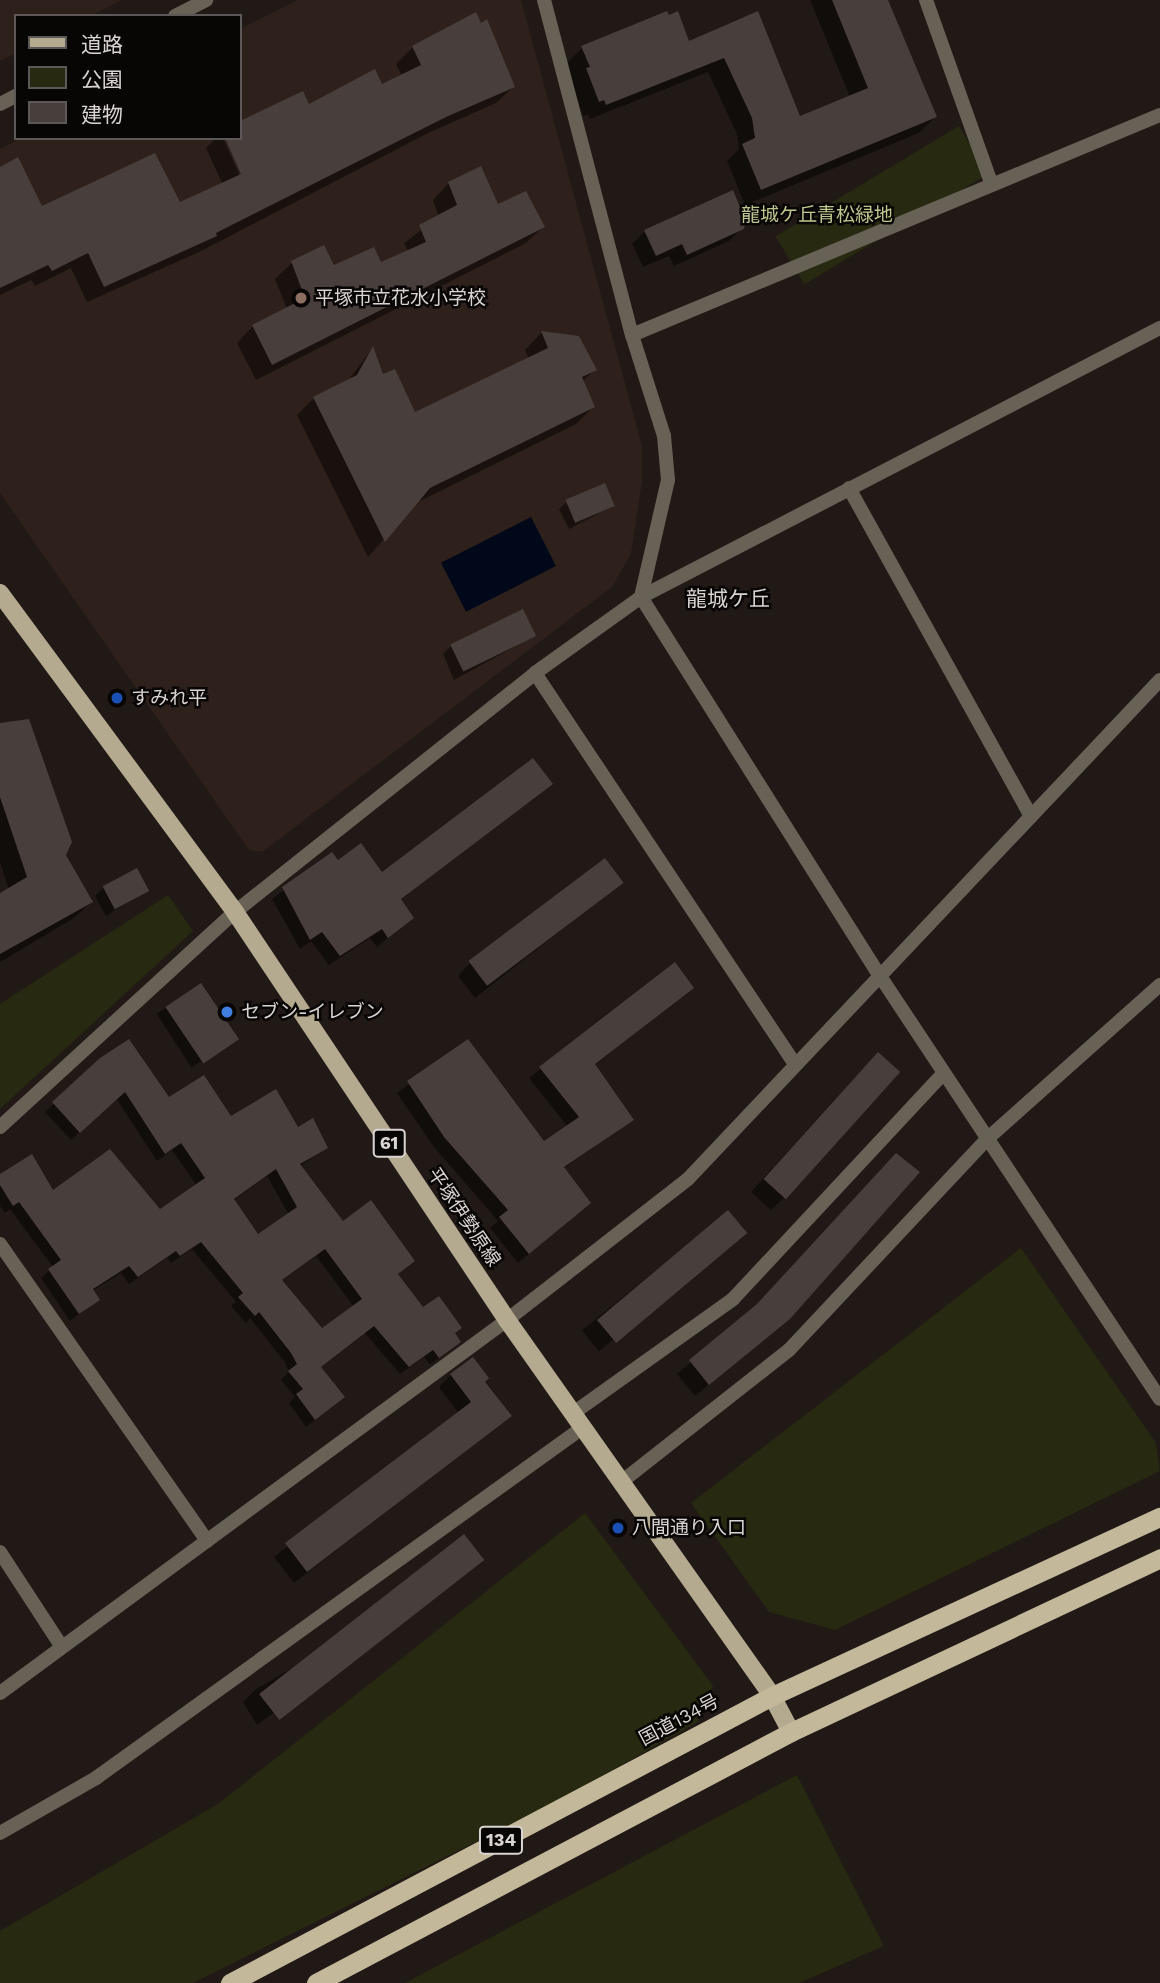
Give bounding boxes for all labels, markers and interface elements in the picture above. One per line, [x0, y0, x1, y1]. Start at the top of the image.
legend [14, 14, 242, 140]
text: 道路 [81, 32, 123, 57]
text: 公園 [81, 67, 123, 92]
text: 建物 [81, 102, 123, 127]
park label: 龍城ケ丘青松緑地 [741, 204, 893, 226]
place label: 平塚市立花水小学校 [315, 287, 486, 309]
marker: 平塚市立花水小学校 [293, 290, 309, 306]
district label: 龍城ケ丘 [686, 586, 770, 612]
place label: すみれ平 [131, 687, 207, 709]
marker: すみれ平 [109, 690, 125, 706]
place label: セブン-イレブン [241, 1001, 384, 1023]
marker: セブン-イレブン [219, 1004, 235, 1020]
road number: 61 [372, 1128, 406, 1158]
street label: 平塚伊勢原線 [423, 1163, 505, 1271]
place label: 八間通り入口 [632, 1517, 746, 1539]
marker: 八間通り入口 [610, 1520, 626, 1536]
street label: 国道134号 [635, 1689, 723, 1751]
road number: 134 [478, 1826, 524, 1854]

